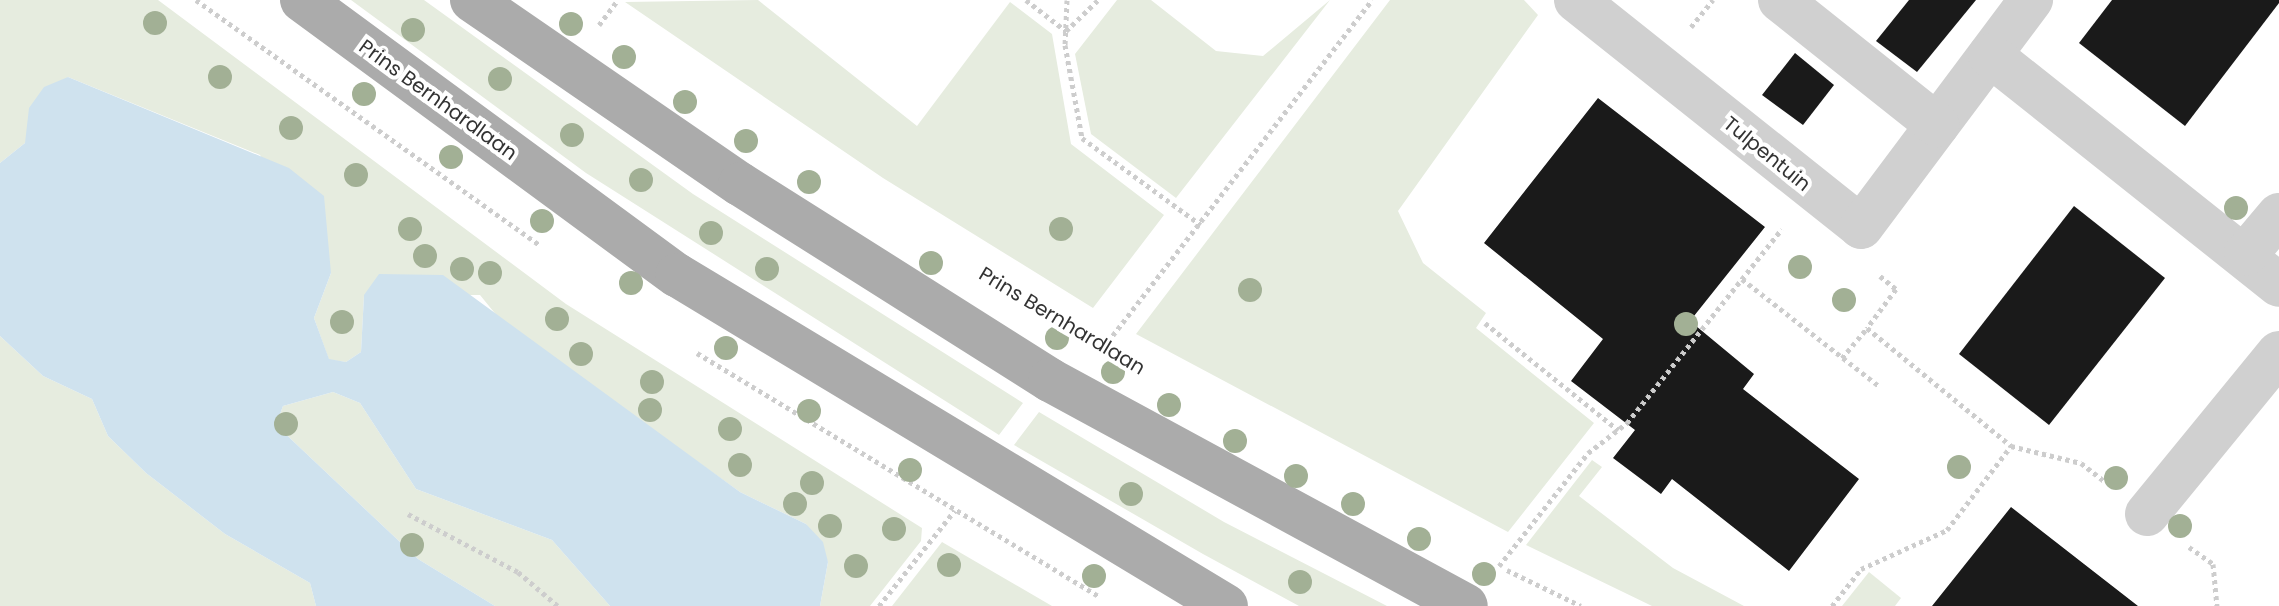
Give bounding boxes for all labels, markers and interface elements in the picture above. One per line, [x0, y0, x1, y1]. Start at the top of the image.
street label: Prins Bernhardlaan [354, 35, 522, 165]
street label: Tulpentuin [1719, 112, 1815, 196]
street label: Prins Bernhardlaan [975, 262, 1149, 380]

